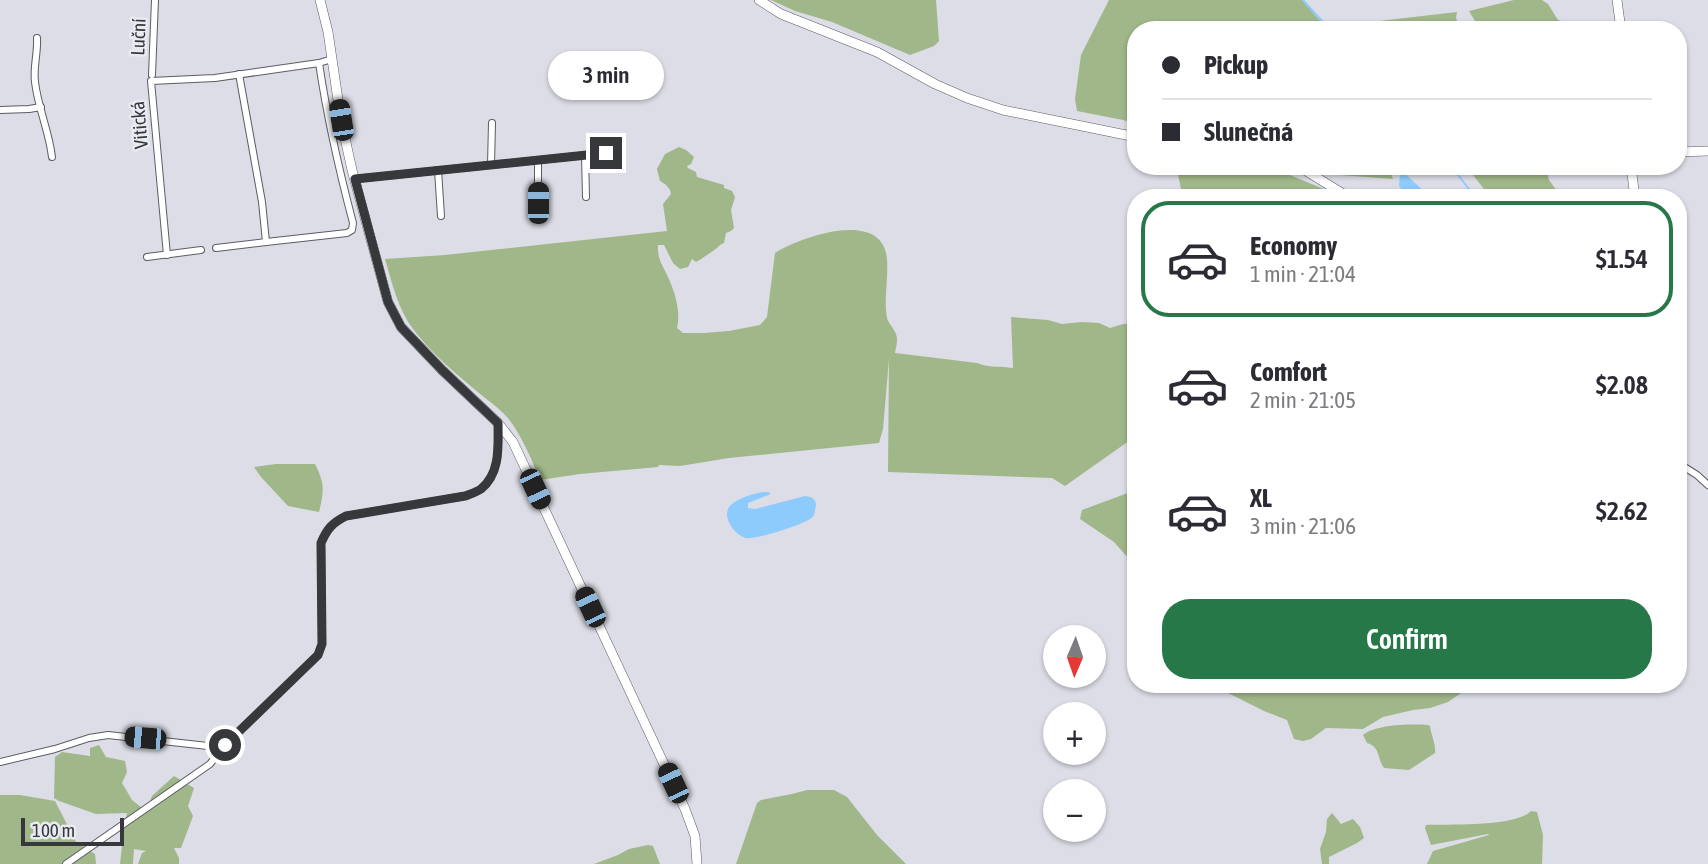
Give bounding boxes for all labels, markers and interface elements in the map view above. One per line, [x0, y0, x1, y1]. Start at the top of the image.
street label: Luční [126, 18, 150, 56]
text: Pickup [1204, 50, 1268, 80]
callout: 3 min [548, 52, 664, 100]
text: 3 min [583, 62, 629, 88]
car [328, 98, 355, 142]
street label: Vitická [126, 100, 152, 150]
text: Slunečná [1204, 117, 1293, 147]
route end [590, 137, 622, 169]
car [528, 182, 549, 224]
icon: car [1166, 228, 1229, 291]
text: Economy [1250, 231, 1337, 261]
text: $1.54 [1596, 244, 1648, 274]
text: 1 min · 21:04 [1250, 261, 1356, 287]
icon: car [1166, 354, 1229, 417]
text: Comfort [1250, 357, 1327, 387]
text: $2.08 [1596, 370, 1648, 400]
text: 2 min · 21:05 [1250, 387, 1356, 413]
car [517, 466, 554, 512]
icon: car [1166, 480, 1229, 543]
text: XL [1250, 483, 1272, 513]
text: $2.62 [1596, 496, 1648, 526]
text: 3 min · 21:06 [1250, 513, 1356, 539]
car [572, 584, 609, 630]
button: Confirm [1162, 599, 1652, 679]
north arrow [1043, 625, 1106, 688]
map controls [1043, 625, 1106, 842]
button: + [1043, 702, 1106, 765]
car [124, 726, 167, 750]
route start [209, 729, 241, 761]
car [655, 760, 692, 806]
button: − [1043, 779, 1106, 842]
scale bar [21, 815, 124, 847]
text: 100 m [32, 819, 75, 841]

